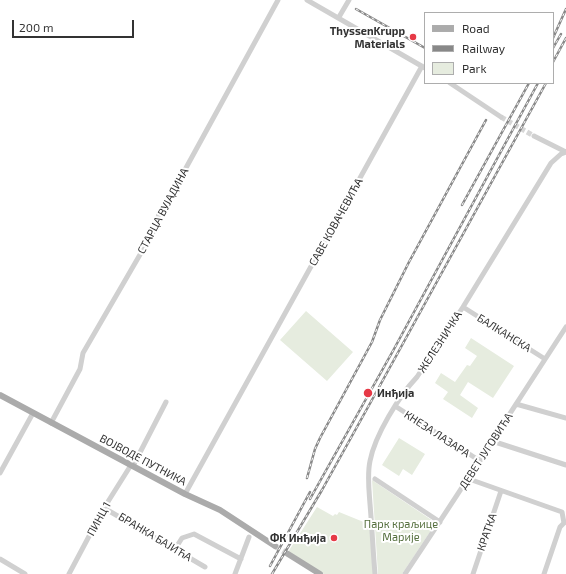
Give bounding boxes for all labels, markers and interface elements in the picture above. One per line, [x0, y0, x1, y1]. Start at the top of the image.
scale bar [14, 12, 136, 38]
legend [424, 12, 554, 84]
text: 200 m [19, 20, 53, 34]
text: Road [462, 21, 490, 35]
place label: ThyssenKrupp Materials [330, 24, 405, 50]
marker: ThyssenKrupp Materials [408, 32, 418, 42]
text: Railway [462, 41, 505, 55]
text: Park [462, 61, 487, 75]
street label: СТАРЦА ВУЈАДИНА [135, 166, 191, 256]
street label: САВЕ КОВАЧЕВИЋА [306, 176, 366, 268]
street label: ЖЕЛЕЗНИЧКА [415, 309, 465, 375]
street label: БАЛКАНСКА [475, 311, 533, 355]
place label: Инђија [377, 386, 414, 400]
marker: Инђија [362, 387, 374, 399]
street label: КНЕЗА ЛАЗАРА [402, 408, 472, 460]
street label: ДЕВЕТ ЈУГОВИЋА [456, 410, 516, 492]
street label: ВОЈВОДЕ ПУТНИКА [97, 432, 189, 488]
street label: ПИНЦ 1 [84, 500, 114, 538]
street label: БРАНКА БАЈИЋА [116, 510, 194, 564]
street label: КРАТКА [474, 511, 500, 553]
park label: Парк краљице Марије [364, 517, 438, 543]
place label: ФК Инђија [270, 531, 326, 545]
marker: ФК Инђија [329, 533, 339, 543]

